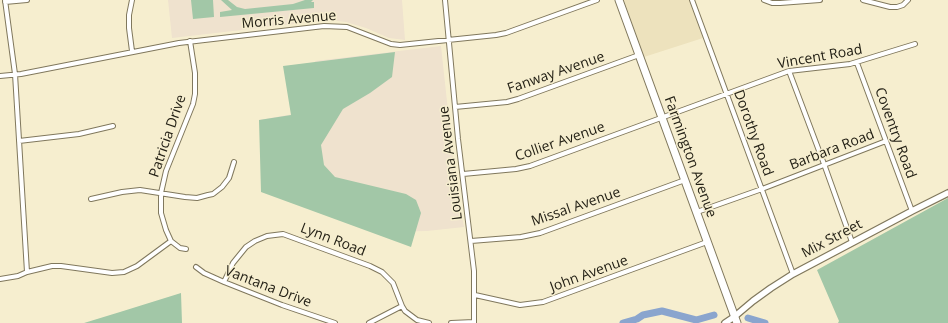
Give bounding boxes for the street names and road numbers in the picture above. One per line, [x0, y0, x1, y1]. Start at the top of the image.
street label: Morris Avenue [241, 7, 337, 33]
street label: Vincent Road [776, 41, 864, 73]
street label: Fanway Avenue [505, 49, 607, 97]
street label: Coventry Road [871, 85, 919, 181]
street label: Dorothy Road [730, 88, 776, 178]
street label: Patricia Drive [146, 92, 190, 180]
street label: Farmington Avenue [660, 94, 720, 220]
street label: Louisiana Avenue [436, 105, 466, 221]
street label: Collier Avenue [513, 119, 607, 165]
street label: Barbara Road [787, 126, 877, 174]
street label: Missal Avenue [529, 184, 623, 230]
street label: Mix Street [799, 216, 865, 262]
street label: Lynn Road [298, 220, 368, 260]
street label: John Avenue [548, 252, 630, 296]
street label: Vantana Drive [222, 263, 314, 311]

